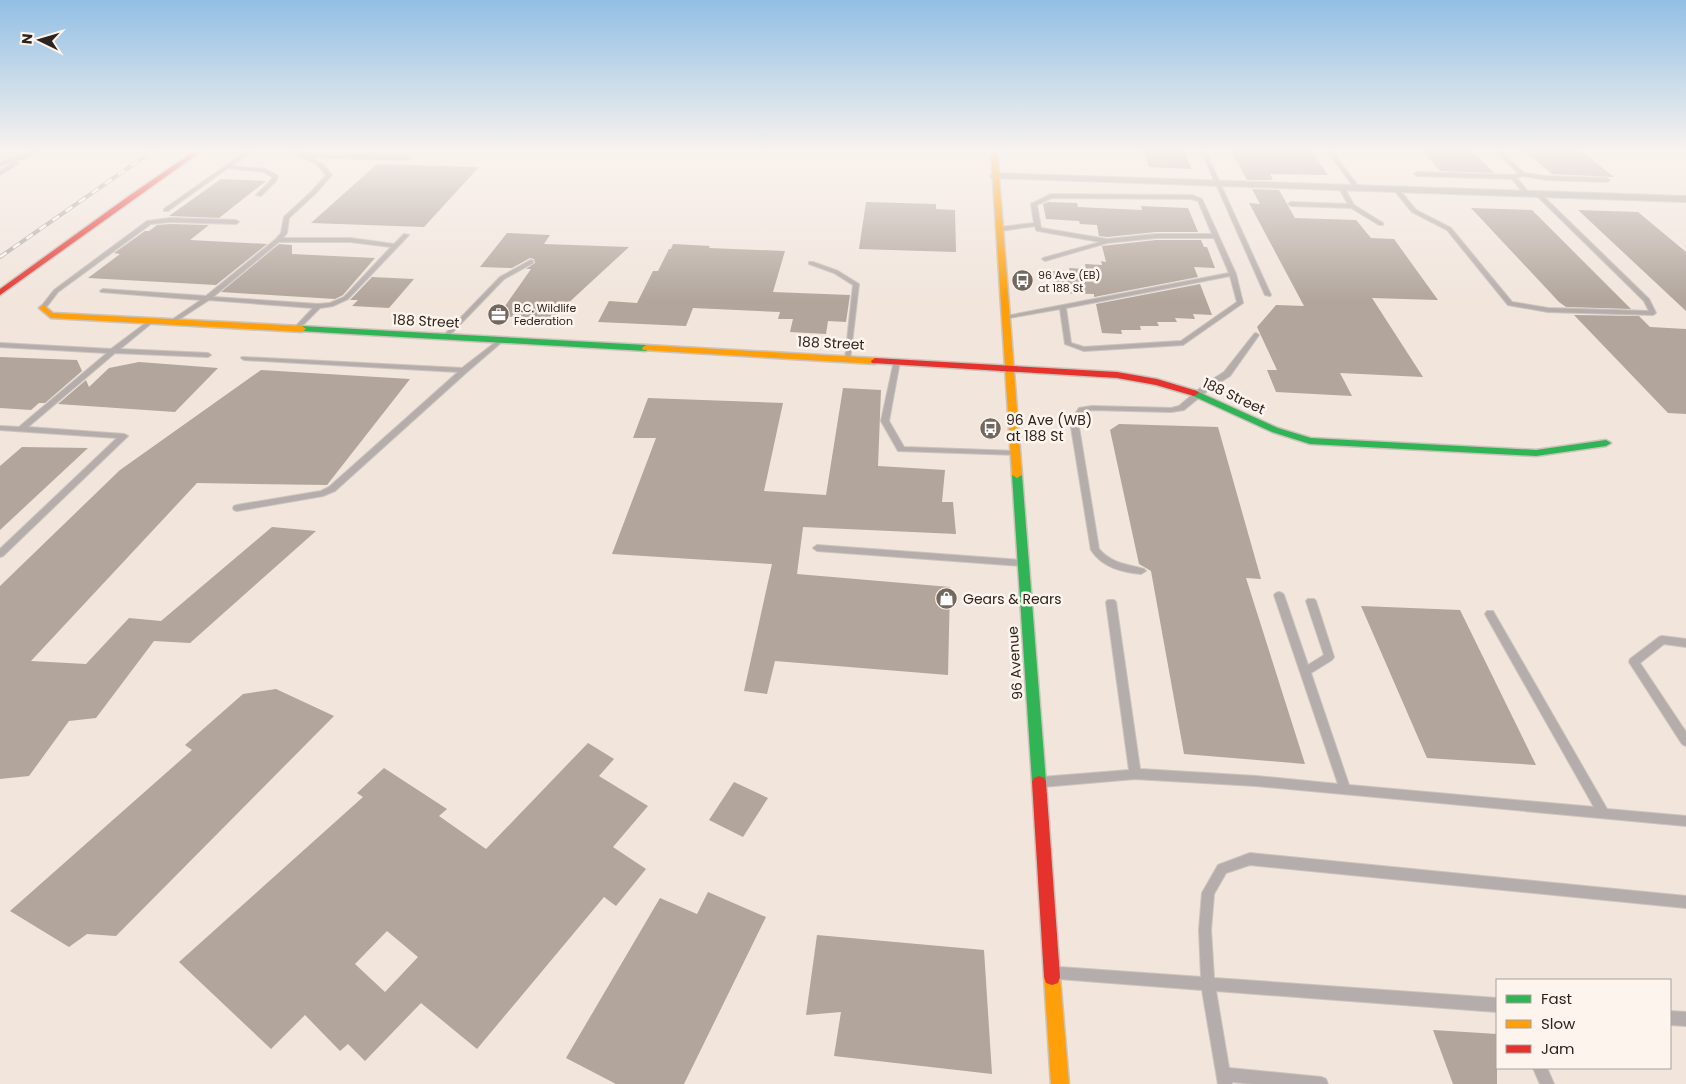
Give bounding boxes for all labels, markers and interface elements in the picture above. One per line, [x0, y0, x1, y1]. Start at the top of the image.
north arrow [15, 15, 65, 65]
text: N [17, 33, 37, 45]
place label: 96 Ave (EB) at 188 St [1038, 267, 1101, 296]
bus stop icon: 96 Ave (EB) at 188 St [1010, 269, 1034, 293]
place label: B.C. Wildlife Federation [514, 300, 576, 329]
office icon: B.C. Wildlife Federation [486, 302, 510, 326]
street label: 188 Street [392, 309, 460, 333]
street label: 188 Street [797, 331, 865, 355]
street label: 188 Street [1199, 373, 1269, 419]
place label: 96 Ave (WB) at 188 St [1006, 410, 1092, 446]
bus stop icon: 96 Ave (WB) at 188 St [978, 416, 1002, 440]
shop icon: Gears & Rears [935, 587, 959, 611]
place label: Gears & Rears [963, 589, 1062, 609]
street label: 96 Avenue [1002, 625, 1028, 701]
legend [1496, 979, 1671, 1069]
text: Fast [1541, 988, 1572, 1009]
text: Slow [1541, 1013, 1576, 1034]
text: Jam [1541, 1038, 1575, 1059]

